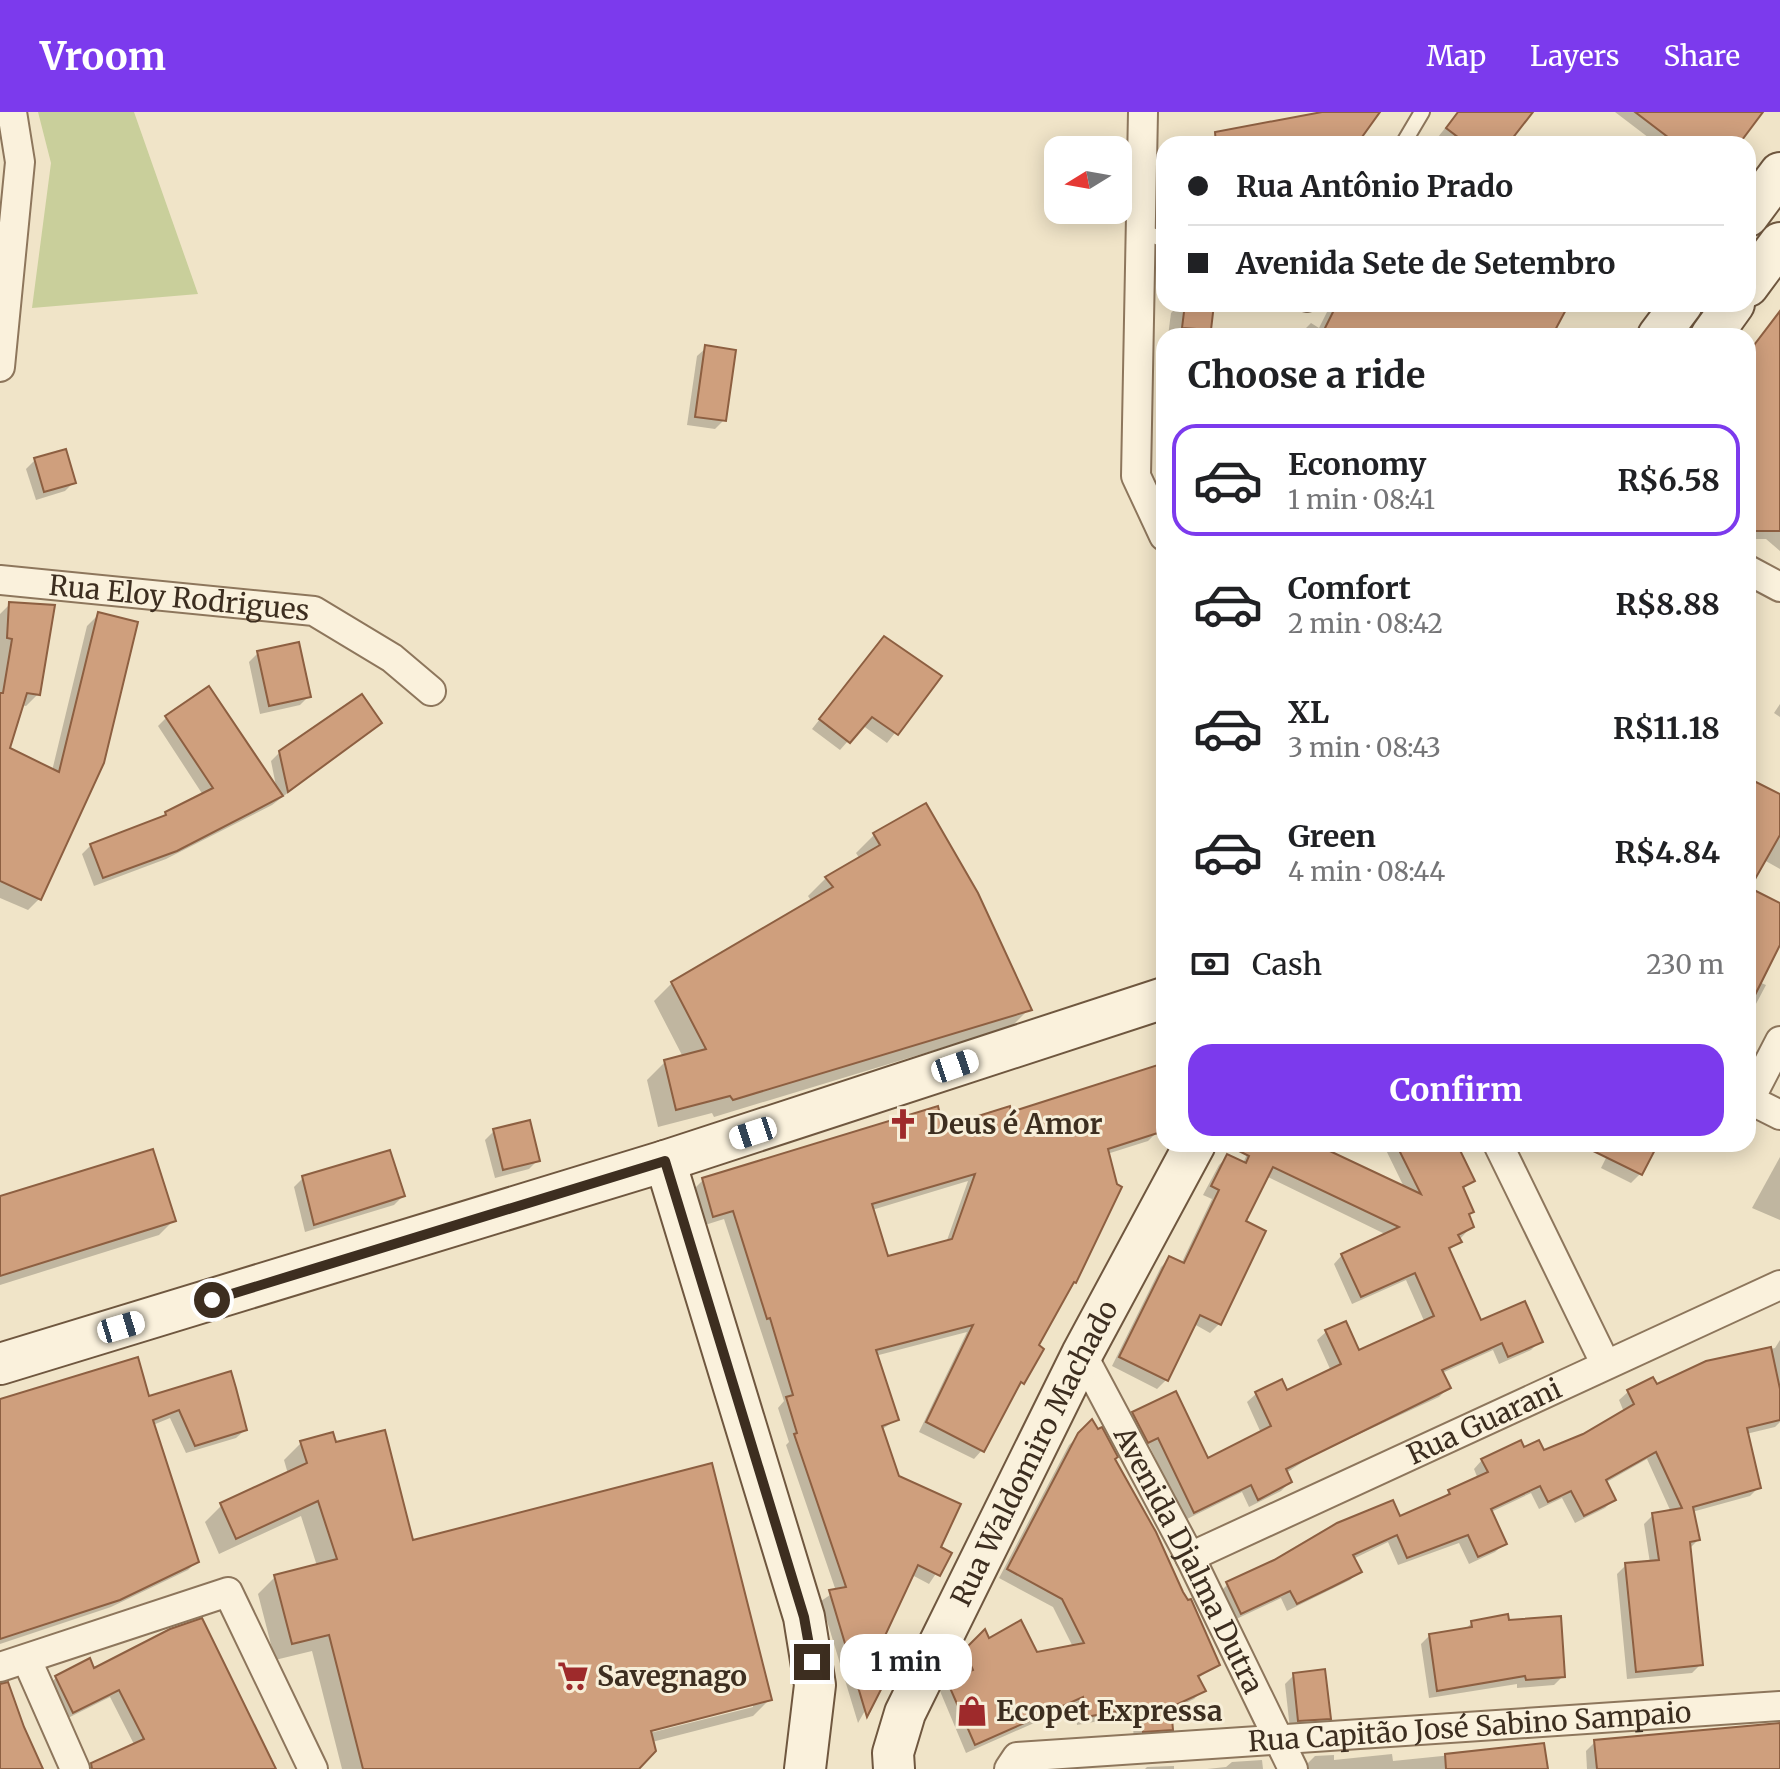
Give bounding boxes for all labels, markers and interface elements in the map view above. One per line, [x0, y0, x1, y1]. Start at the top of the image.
text: Vroom [40, 33, 166, 80]
text: Map [1426, 38, 1486, 74]
text: Layers [1530, 38, 1619, 74]
text: Share [1663, 38, 1740, 74]
north arrow [1044, 136, 1132, 224]
map controls [1044, 136, 1132, 224]
text: Rua Antônio Prado [1236, 167, 1513, 205]
text: Avenida Sete de Setembro [1236, 244, 1615, 282]
text: Choose a ride [1188, 353, 1425, 398]
icon: car [1192, 444, 1264, 516]
text: Economy [1288, 445, 1426, 483]
text: R$6.58 [1618, 461, 1720, 499]
text: 1 min · 08:41 [1288, 483, 1435, 516]
street label: Rua Eloy Rodrigues [47, 567, 311, 628]
icon: car [1192, 568, 1264, 640]
text: Comfort [1288, 569, 1411, 607]
text: R$8.88 [1615, 585, 1720, 623]
text: 2 min · 08:42 [1288, 607, 1443, 640]
icon: car [1192, 692, 1264, 764]
text: XL [1288, 693, 1329, 731]
text: R$11.18 [1613, 709, 1720, 747]
text: 3 min · 08:43 [1288, 731, 1441, 764]
icon: car [1192, 816, 1264, 888]
text: Green [1288, 817, 1376, 855]
text: R$4.84 [1614, 833, 1720, 871]
text: 4 min · 08:44 [1288, 855, 1445, 888]
icon: cash [1188, 942, 1232, 986]
text: Cash [1252, 945, 1322, 983]
text: 230 m [1646, 948, 1724, 981]
button: Confirm [1188, 1044, 1724, 1136]
car [928, 1047, 982, 1085]
place label: Deus é Amor [927, 1106, 1102, 1142]
church icon: Deus é Amor [886, 1107, 920, 1141]
car [726, 1114, 780, 1152]
route start [194, 1282, 230, 1318]
street label: Rua Waldomiro Machado [943, 1294, 1126, 1612]
car [95, 1309, 147, 1345]
street label: Rua Guarani [1401, 1370, 1567, 1472]
street label: Avenida Djalma Dutra [1105, 1419, 1271, 1699]
callout: 1 min [840, 1634, 972, 1690]
route end [794, 1644, 830, 1680]
text: 1 min [871, 1645, 941, 1678]
place label: Savegnago [597, 1658, 747, 1694]
supermarket icon: Savegnago [556, 1659, 590, 1693]
place label: Ecopet Expressa [996, 1693, 1223, 1729]
shop icon: Ecopet Expressa [955, 1694, 989, 1728]
street label: Rua Capitão José Sabino Sampaio [1247, 1694, 1692, 1760]

